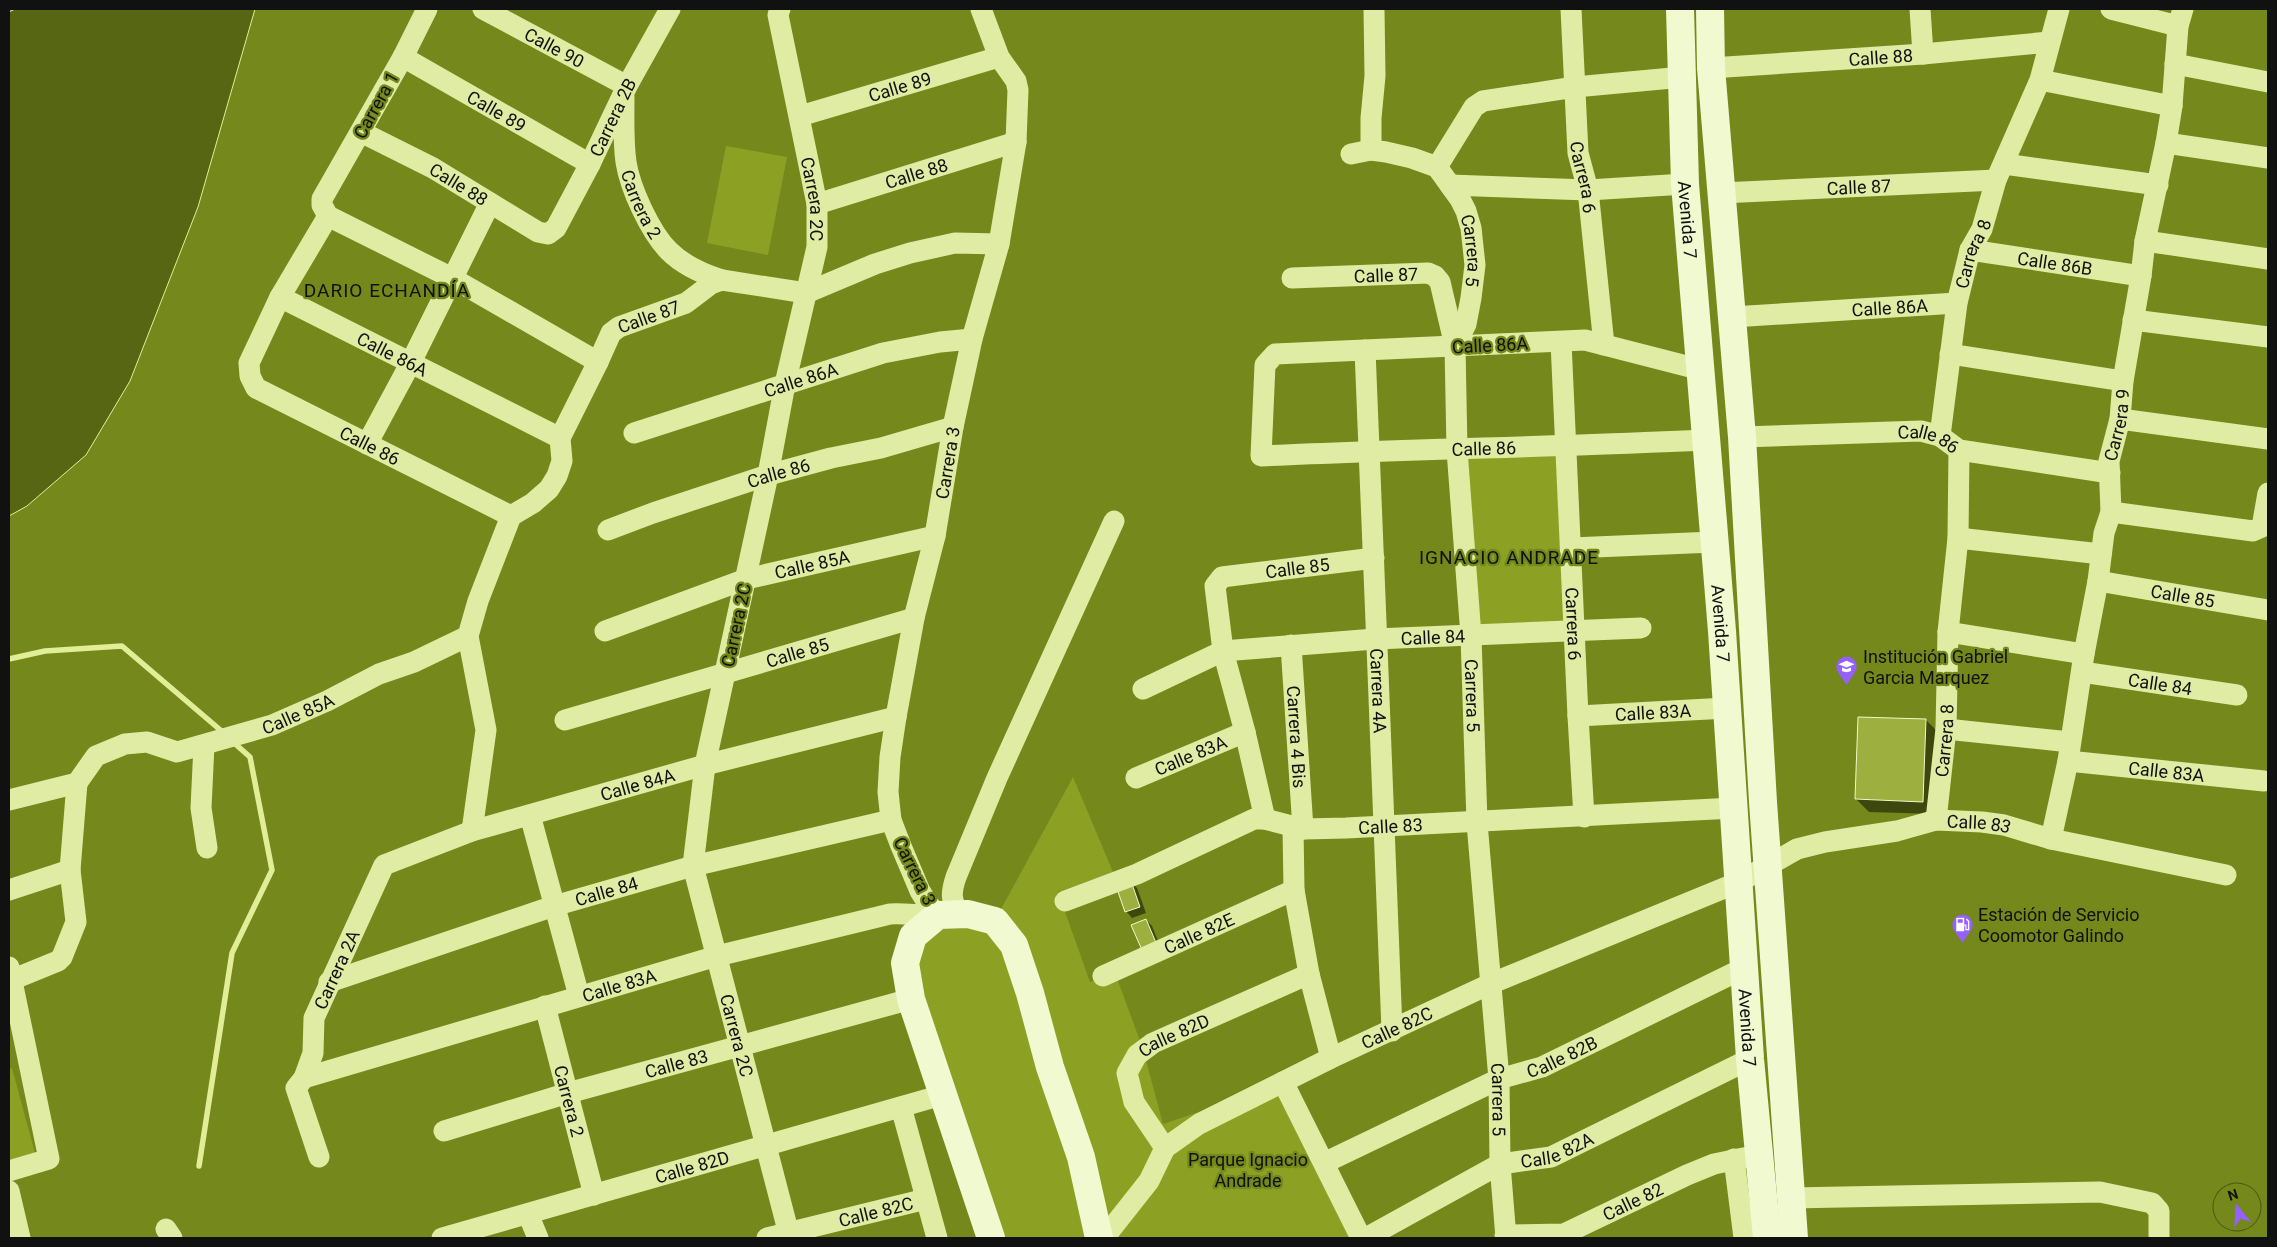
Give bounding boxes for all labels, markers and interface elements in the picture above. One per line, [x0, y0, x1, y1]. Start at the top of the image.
street label: Calle 90 [521, 23, 588, 72]
street label: Calle 88 [1848, 44, 1914, 69]
street label: Calle 89 [866, 67, 934, 106]
street label: Carrera 1 [349, 68, 403, 142]
street label: Carrera 2B [585, 74, 640, 160]
street label: Calle 89 [464, 85, 530, 136]
street label: Carrera 6 [1567, 141, 1601, 214]
street label: Calle 88 [882, 153, 950, 193]
street label: Carrera 2C [797, 155, 828, 241]
street label: Calle 88 [426, 158, 492, 210]
street label: Carrera 2 [617, 167, 666, 242]
street label: Calle 87 [1826, 174, 1892, 198]
street label: Avenida 7 [1674, 180, 1702, 260]
street label: Carrera 5 [1457, 212, 1486, 288]
street label: Carrera 8 [1950, 217, 1995, 291]
street label: Calle 86B [2016, 247, 2094, 279]
street label: Calle 87 [1353, 263, 1419, 286]
district label: DARIO ECHANDÍA [304, 279, 470, 302]
street label: Calle 86A [1851, 294, 1929, 320]
street label: Calle 87 [615, 296, 683, 337]
street label: Calle 86A [354, 327, 432, 380]
street label: Calle 86A [1451, 333, 1529, 357]
street label: Calle 86A [761, 358, 840, 401]
street label: Carrera 9 [2099, 388, 2133, 463]
street label: Calle 86 [1897, 420, 1964, 457]
street label: Calle 86 [336, 421, 403, 469]
street label: Carrera 3 [931, 425, 963, 501]
street label: Calle 86 [1451, 437, 1516, 459]
street label: Calle 86 [744, 454, 812, 492]
street label: Calle 85A [772, 545, 852, 583]
district label: IGNACIO ANDRADE [1419, 546, 1599, 569]
street label: Calle 85 [1264, 553, 1331, 582]
street label: Calle 85 [2149, 580, 2216, 611]
street label: Carrera 2C [717, 581, 755, 669]
street label: Avenida 7 [1708, 584, 1735, 663]
street label: Carrera 6 [1562, 587, 1586, 661]
street label: Calle 84 [1400, 625, 1466, 648]
street label: Calle 85 [763, 633, 831, 671]
place label: Institución Gabriel Garcia Marquez [1863, 646, 2008, 688]
street label: Carrera 4A [1367, 648, 1391, 734]
school or university icon: Institución Gabriel Garcia Marquez [1835, 654, 1859, 685]
street label: Carrera 5 [1461, 659, 1485, 733]
street label: Calle 84 [2127, 668, 2194, 699]
street label: Carrera 4 Bis [1283, 685, 1311, 789]
street label: Calle 85A [259, 689, 338, 738]
street label: Calle 83A [1614, 699, 1692, 725]
street label: Carrera 8 [1930, 704, 1957, 778]
street label: Calle 83A [1151, 730, 1230, 780]
street label: Calle 83A [2127, 757, 2206, 785]
street label: Calle 84A [598, 764, 677, 805]
street label: Calle 83 [1946, 810, 2014, 837]
street label: Calle 83 [1358, 814, 1423, 838]
street label: Carrera 3 [890, 833, 940, 909]
street label: Calle 84 [572, 872, 640, 910]
place label: Estación de Servicio Coomotor Galindo [1978, 904, 2139, 946]
street label: Calle 82E [1160, 908, 1237, 958]
fuel station icon: Estación de Servicio Coomotor Galindo [1950, 912, 1974, 943]
street label: Carrera 2A [309, 926, 364, 1012]
street label: Calle 83A [579, 964, 659, 1006]
street label: Avenida 7 [1735, 988, 1761, 1068]
street label: Carrera 2C [716, 992, 758, 1079]
street label: Calle 82C [1358, 1002, 1436, 1053]
street label: Calle 82D [1134, 1009, 1212, 1061]
street label: Calle 82B [1524, 1031, 1601, 1081]
street label: Calle 83 [642, 1045, 710, 1082]
street label: Carrera 5 [1487, 1062, 1510, 1136]
street label: Carrera 2 [550, 1063, 589, 1139]
street label: Calle 82A [1519, 1127, 1597, 1172]
street label: Calle 82D [652, 1146, 732, 1187]
park label: Parque Ignacio Andrade [1188, 1149, 1308, 1191]
street label: Calle 82 [1599, 1178, 1666, 1225]
north arrow [2212, 1182, 2262, 1232]
text: N [2226, 1185, 2240, 1204]
street label: Calle 82C [836, 1192, 915, 1231]

